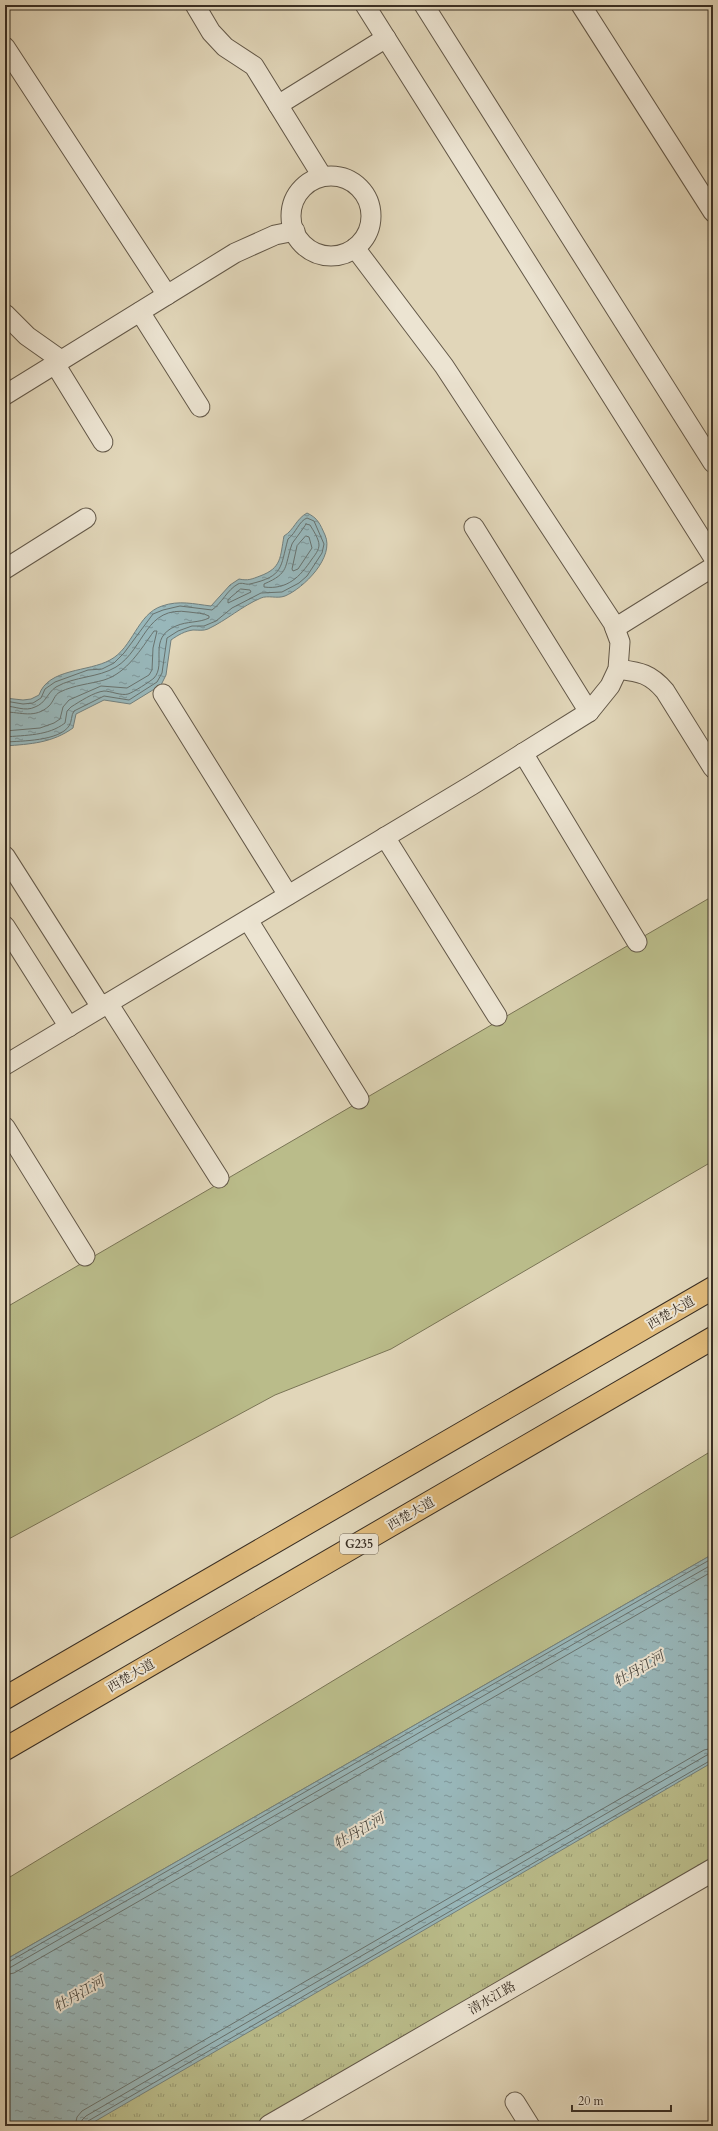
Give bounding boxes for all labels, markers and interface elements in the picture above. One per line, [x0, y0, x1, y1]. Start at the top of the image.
street label: 西楚大道 [644, 1292, 698, 1334]
street label: 西楚大道 [384, 1493, 438, 1535]
road number: G235 [340, 1534, 378, 1554]
water label: 牡丹江河 [610, 1645, 671, 1691]
street label: 西楚大道 [104, 1655, 158, 1697]
water label: 牡丹江河 [330, 1807, 391, 1853]
water label: 牡丹江河 [50, 1970, 111, 2016]
street label: 清水江路 [465, 1977, 519, 2019]
scale bar [572, 2087, 671, 2113]
text: 20 m [578, 2093, 605, 2109]

